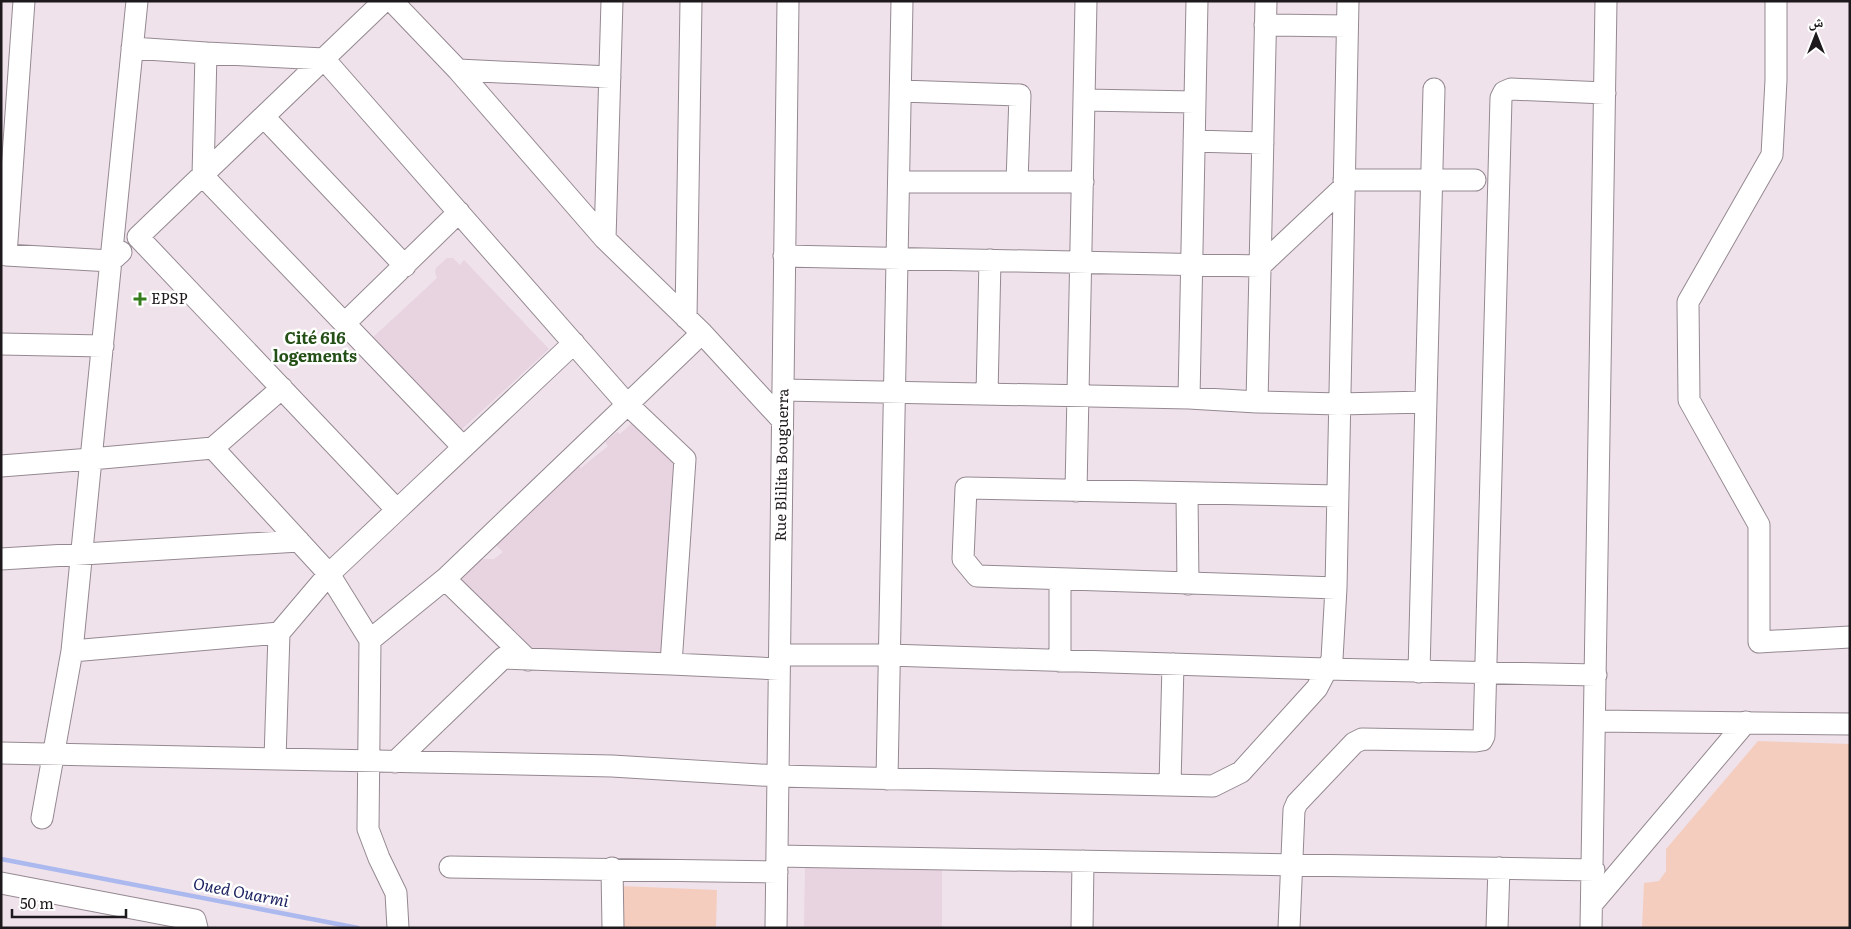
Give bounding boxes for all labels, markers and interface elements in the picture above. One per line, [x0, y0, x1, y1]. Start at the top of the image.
north arrow [1791, 10, 1841, 60]
text: ش [1809, 11, 1824, 31]
place label: EPSP [151, 286, 188, 309]
marker: EPSP [133, 292, 147, 306]
district label: Cité 616 logements [273, 325, 357, 367]
street label: Rue Blilita Bouguerra [768, 387, 793, 542]
water label: Oued Ouarmi [191, 870, 291, 912]
scale bar [12, 886, 126, 918]
text: 50 m [20, 891, 54, 914]

